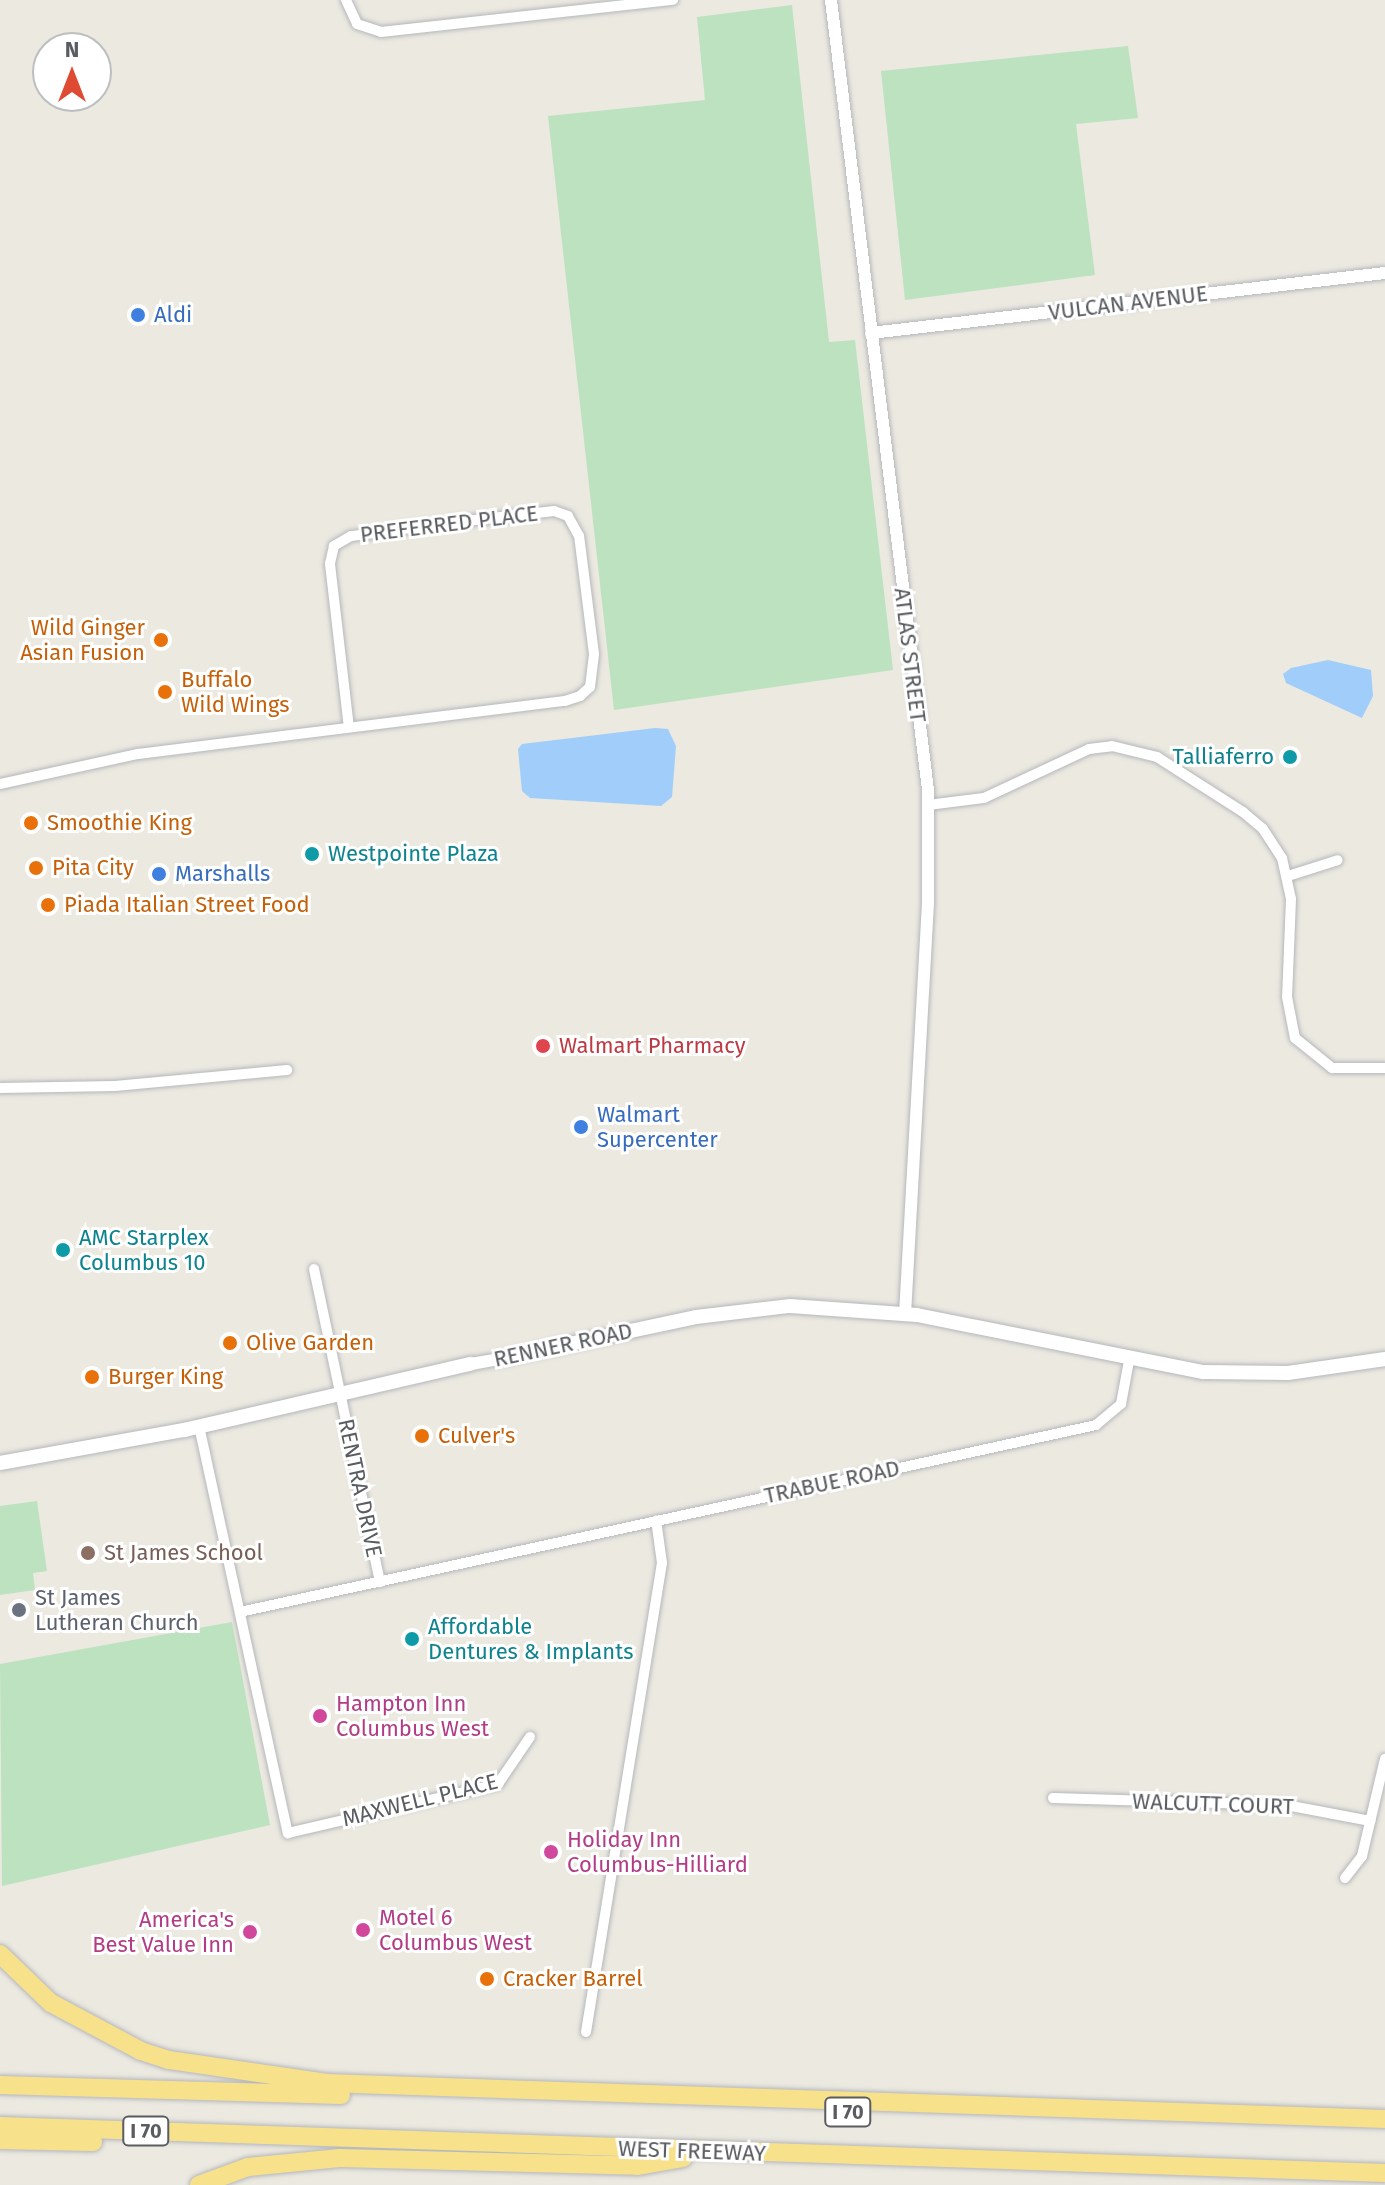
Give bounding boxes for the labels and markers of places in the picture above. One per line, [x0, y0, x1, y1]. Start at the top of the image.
place label: Aldi [154, 302, 192, 328]
marker: Aldi [129, 306, 147, 324]
place label: Wild Ginger Asian Fusion [20, 614, 145, 666]
marker: Wild Ginger Asian Fusion [152, 631, 170, 649]
place label: Buffalo Wild Wings [181, 666, 290, 718]
marker: Buffalo Wild Wings [156, 683, 174, 701]
place label: Talliaferro [1173, 744, 1274, 770]
marker: Talliaferro [1281, 748, 1299, 766]
place label: Smoothie King [47, 810, 192, 836]
marker: Smoothie King [22, 814, 40, 832]
place label: Westpointe Plaza [328, 841, 499, 867]
marker: Westpointe Plaza [303, 845, 321, 863]
place label: Pita City [52, 855, 134, 881]
marker: Pita City [27, 859, 45, 877]
place label: Marshalls [175, 861, 270, 887]
marker: Marshalls [150, 865, 168, 883]
place label: Piada Italian Street Food [64, 892, 310, 918]
marker: Piada Italian Street Food [39, 896, 57, 914]
place label: Walmart Pharmacy [559, 1033, 746, 1059]
marker: Walmart Pharmacy [534, 1037, 552, 1055]
place label: Walmart Supercenter [597, 1101, 718, 1152]
marker: Walmart Supercenter [572, 1118, 590, 1136]
place label: AMC Starplex Columbus 10 [79, 1224, 209, 1276]
marker: AMC Starplex Columbus 10 [54, 1241, 72, 1259]
place label: Olive Garden [246, 1330, 374, 1356]
marker: Olive Garden [221, 1334, 239, 1352]
place label: Burger King [108, 1364, 223, 1390]
marker: Burger King [83, 1368, 101, 1386]
place label: Culver's [438, 1423, 515, 1449]
marker: Culver's [413, 1427, 431, 1445]
place label: St James School [104, 1540, 263, 1566]
marker: St James School [79, 1544, 97, 1562]
place label: St James Lutheran Church [35, 1584, 199, 1636]
marker: St James Lutheran Church [10, 1601, 28, 1619]
place label: Affordable Dentures & Implants [428, 1613, 633, 1664]
marker: Affordable Dentures & Implants [403, 1630, 421, 1648]
place label: Hampton Inn Columbus West [336, 1690, 489, 1742]
marker: Hampton Inn Columbus West [311, 1707, 329, 1725]
place label: Holiday Inn Columbus-Hilliard [567, 1826, 748, 1878]
marker: Holiday Inn Columbus-Hilliard [542, 1843, 560, 1861]
place label: Motel 6 Columbus West [379, 1904, 532, 1956]
place label: America's Best Value Inn [92, 1906, 234, 1958]
marker: Motel 6 Columbus West [354, 1921, 372, 1939]
marker: America's Best Value Inn [241, 1923, 259, 1941]
place label: Cracker Barrel [503, 1966, 643, 1992]
marker: Cracker Barrel [478, 1970, 496, 1988]

